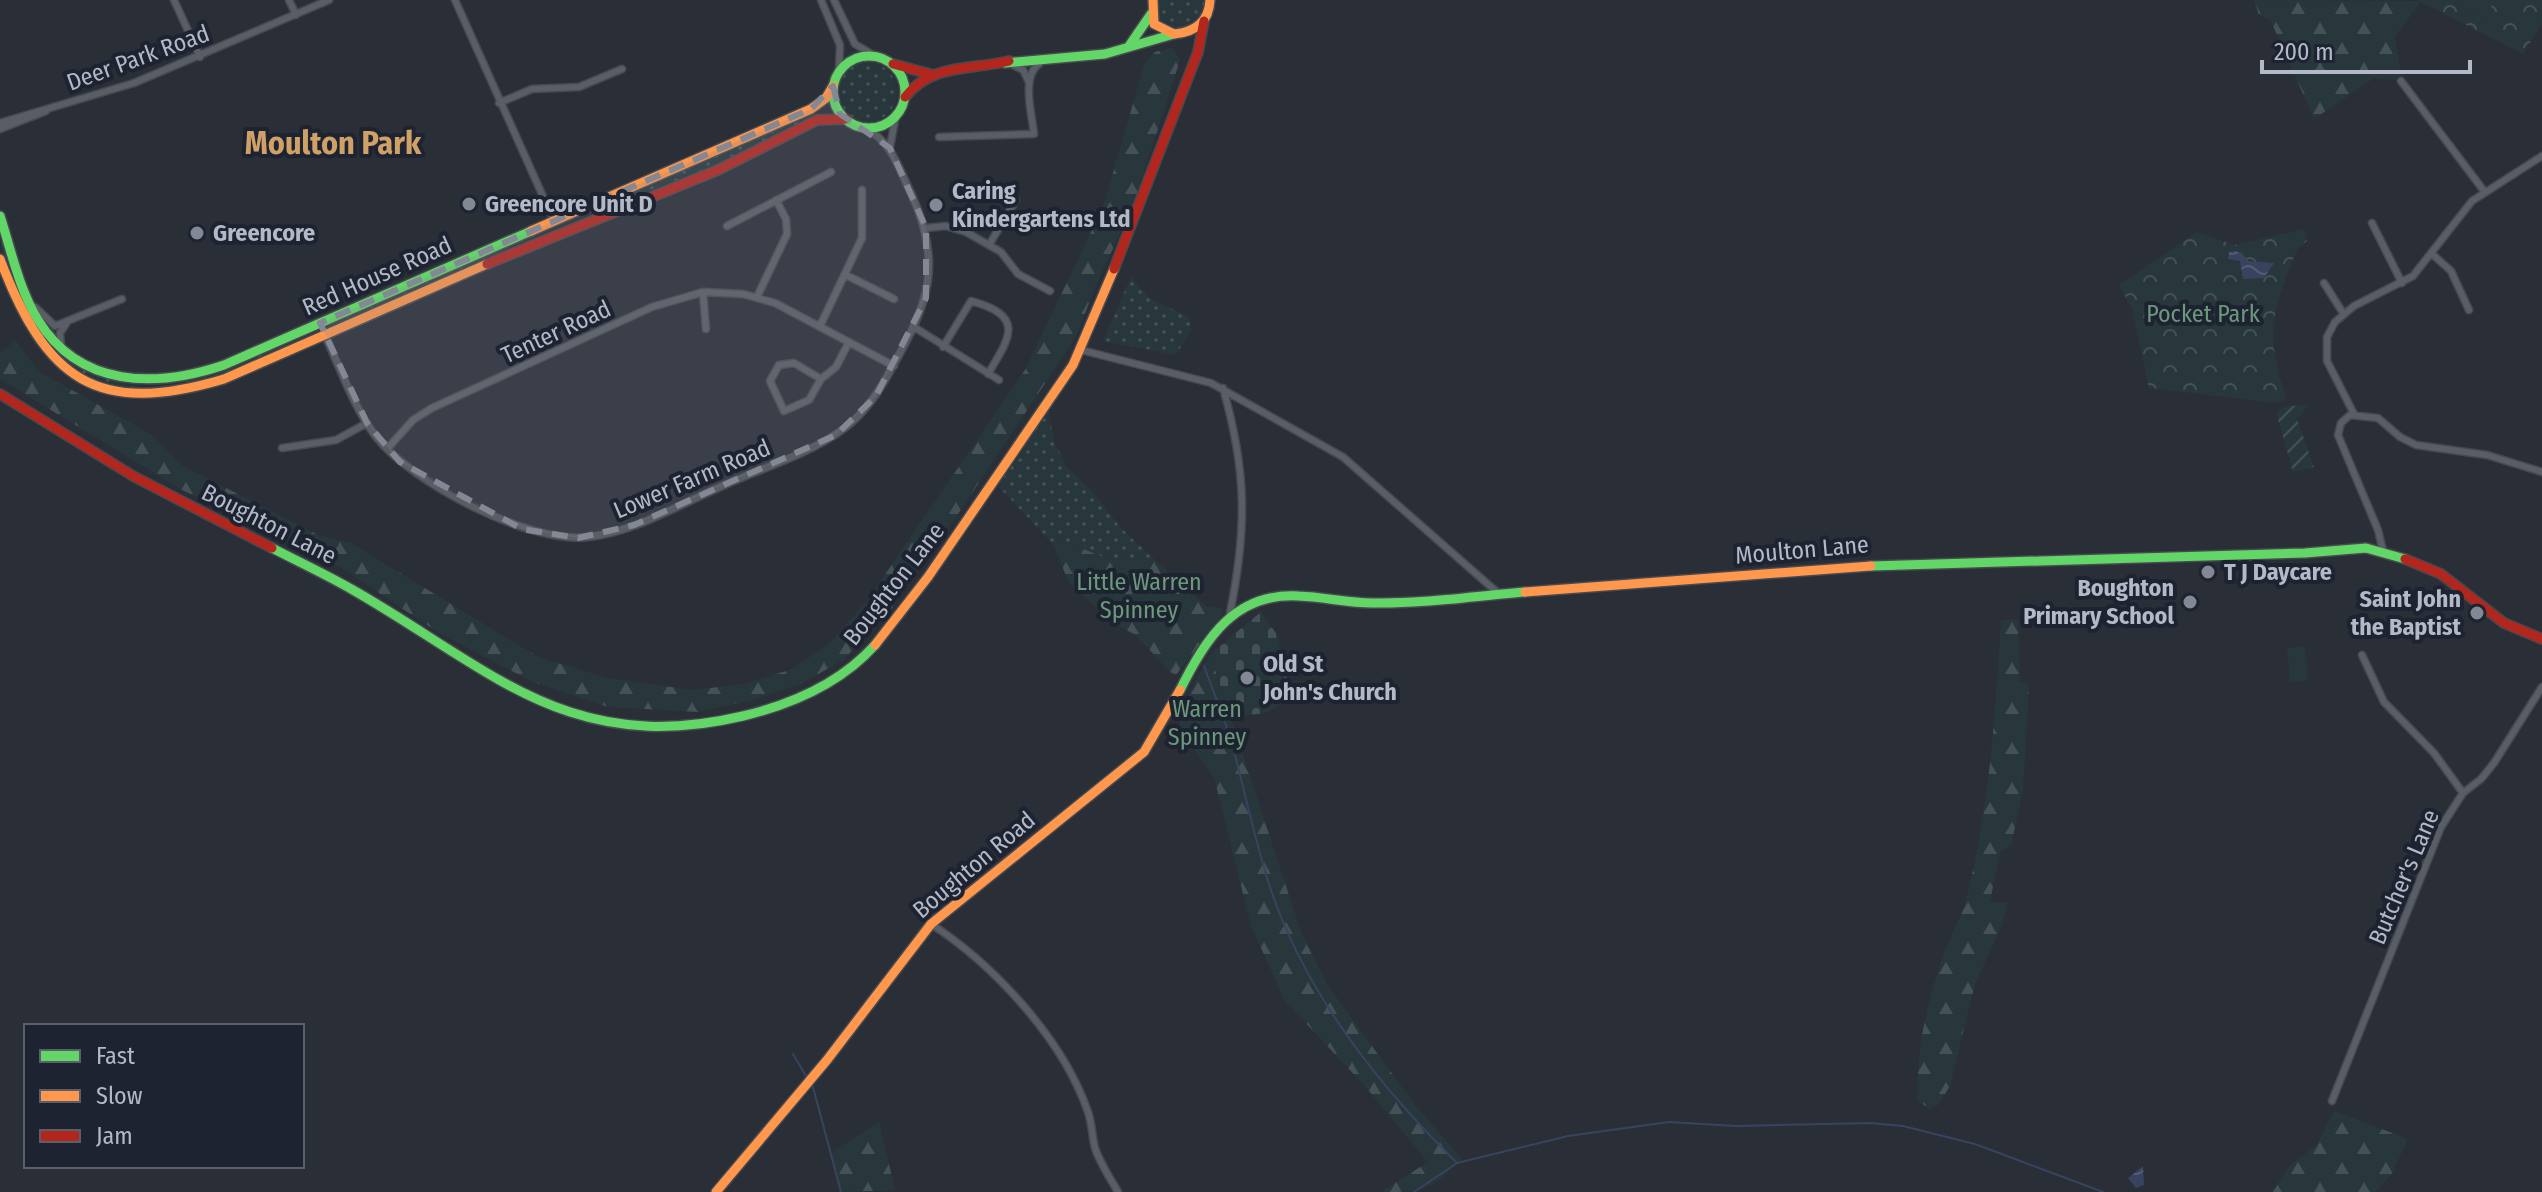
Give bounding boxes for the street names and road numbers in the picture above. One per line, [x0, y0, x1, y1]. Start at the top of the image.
street label: Deer Park Road [63, 19, 213, 97]
street label: Red House Road [298, 231, 456, 321]
street label: Tenter Road [497, 294, 615, 370]
street label: Lower Farm Road [609, 433, 775, 525]
street label: Boughton Lane [197, 478, 341, 570]
street label: Boughton Lane [838, 517, 950, 651]
street label: Moulton Lane [1734, 530, 1870, 570]
street label: Butcher's Lane [2363, 805, 2445, 949]
street label: Boughton Road [907, 806, 1041, 924]

